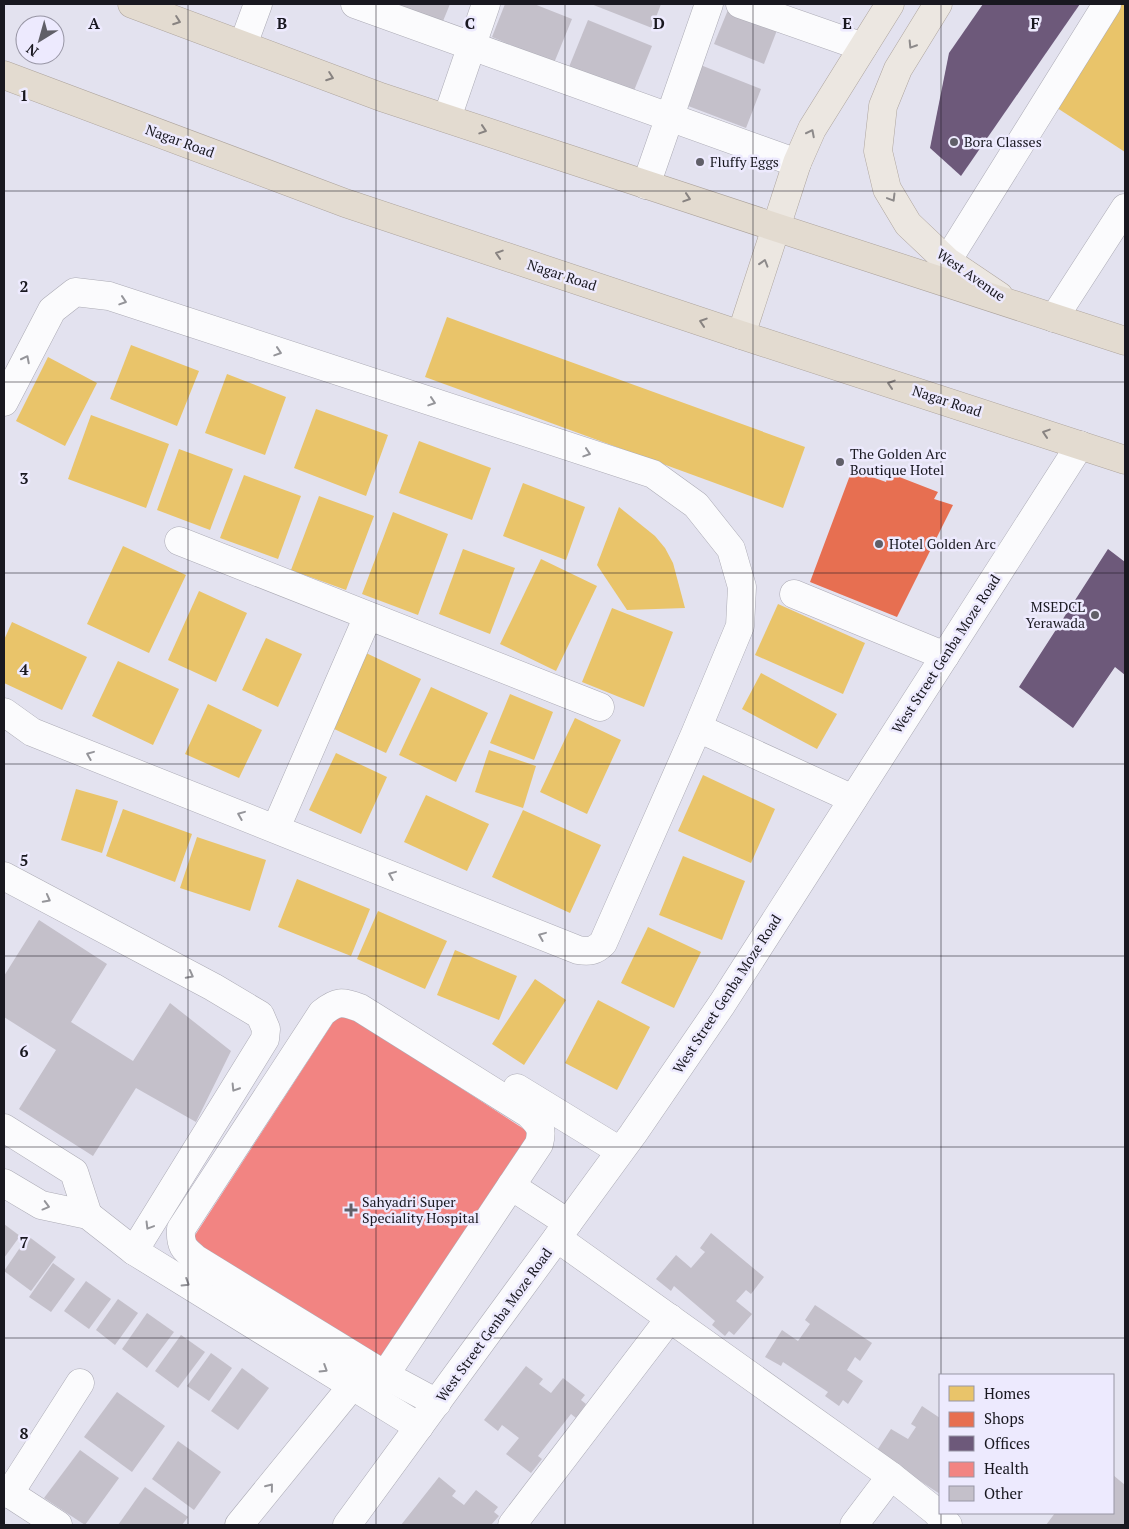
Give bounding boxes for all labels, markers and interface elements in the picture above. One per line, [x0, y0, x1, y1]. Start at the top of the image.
text: A [88, 12, 100, 34]
text: B [277, 12, 287, 34]
text: C [465, 12, 475, 34]
text: D [653, 12, 665, 34]
text: E [842, 12, 852, 34]
text: F [1030, 12, 1040, 34]
north arrow [15, 15, 65, 65]
one-way arrow [173, 15, 181, 25]
text: N [22, 40, 42, 62]
one-way arrow [909, 40, 919, 49]
one-way arrow [325, 71, 334, 82]
text: 1 [19, 84, 29, 106]
street label: Nagar Road [143, 119, 217, 162]
one-way arrow [479, 125, 487, 135]
one-way arrow [805, 129, 815, 138]
place label: Bora Classes [964, 132, 1042, 151]
marker: Bora Classes [948, 136, 960, 148]
place label: Fluffy Eggs [710, 152, 779, 171]
marker: Fluffy Eggs [694, 156, 706, 168]
one-way arrow [683, 192, 691, 202]
one-way arrow [886, 192, 896, 201]
street label: West Avenue [933, 244, 1009, 305]
one-way arrow [496, 250, 504, 260]
street label: Nagar Road [525, 254, 599, 295]
one-way arrow [758, 260, 768, 268]
text: 2 [19, 275, 29, 297]
one-way arrow [119, 295, 127, 305]
one-way arrow [700, 318, 708, 328]
one-way arrow [273, 346, 281, 356]
one-way arrow [20, 355, 30, 364]
one-way arrow [887, 379, 896, 389]
street label: Nagar Road [910, 380, 984, 421]
one-way arrow [427, 396, 436, 406]
one-way arrow [1042, 429, 1050, 439]
place label: The Golden Arc Boutique Hotel [850, 444, 947, 479]
one-way arrow [582, 447, 590, 457]
marker: The Golden Arc Boutique Hotel [834, 456, 846, 468]
text: 3 [19, 467, 29, 489]
place label: Hotel Golden Arc [889, 534, 996, 553]
marker: Hotel Golden Arc [873, 538, 885, 550]
street label: West Street Genba Moze Road [887, 570, 1004, 737]
place label: MSEDCL Yerawada [1026, 597, 1085, 632]
marker: MSEDCL Yerawada [1089, 609, 1101, 621]
text: 4 [19, 658, 29, 680]
one-way arrow [86, 751, 95, 761]
one-way arrow [237, 810, 246, 821]
text: 5 [19, 849, 29, 871]
one-way arrow [388, 871, 397, 881]
one-way arrow [42, 893, 51, 903]
street label: West Street Genba Moze Road [668, 910, 785, 1077]
one-way arrow [538, 932, 547, 942]
one-way arrow [185, 969, 194, 979]
text: 6 [19, 1040, 29, 1062]
one-way arrow [231, 1082, 241, 1091]
place label: Sahyadri Super Speciality Hospital [362, 1192, 479, 1227]
one-way arrow [42, 1200, 51, 1211]
marker: Sahyadri Super Speciality Hospital [344, 1203, 358, 1217]
one-way arrow [146, 1220, 156, 1229]
text: 7 [19, 1231, 29, 1253]
street label: West Street Genba Moze Road [431, 1244, 556, 1405]
one-way arrow [181, 1277, 190, 1287]
one-way arrow [319, 1363, 328, 1372]
legend [939, 1374, 1114, 1514]
text: Homes [984, 1383, 1030, 1403]
text: Shops [984, 1408, 1024, 1428]
text: 8 [19, 1422, 29, 1444]
text: Offices [984, 1433, 1030, 1453]
text: Health [984, 1458, 1029, 1478]
text: Other [984, 1483, 1023, 1503]
one-way arrow [265, 1484, 273, 1493]

